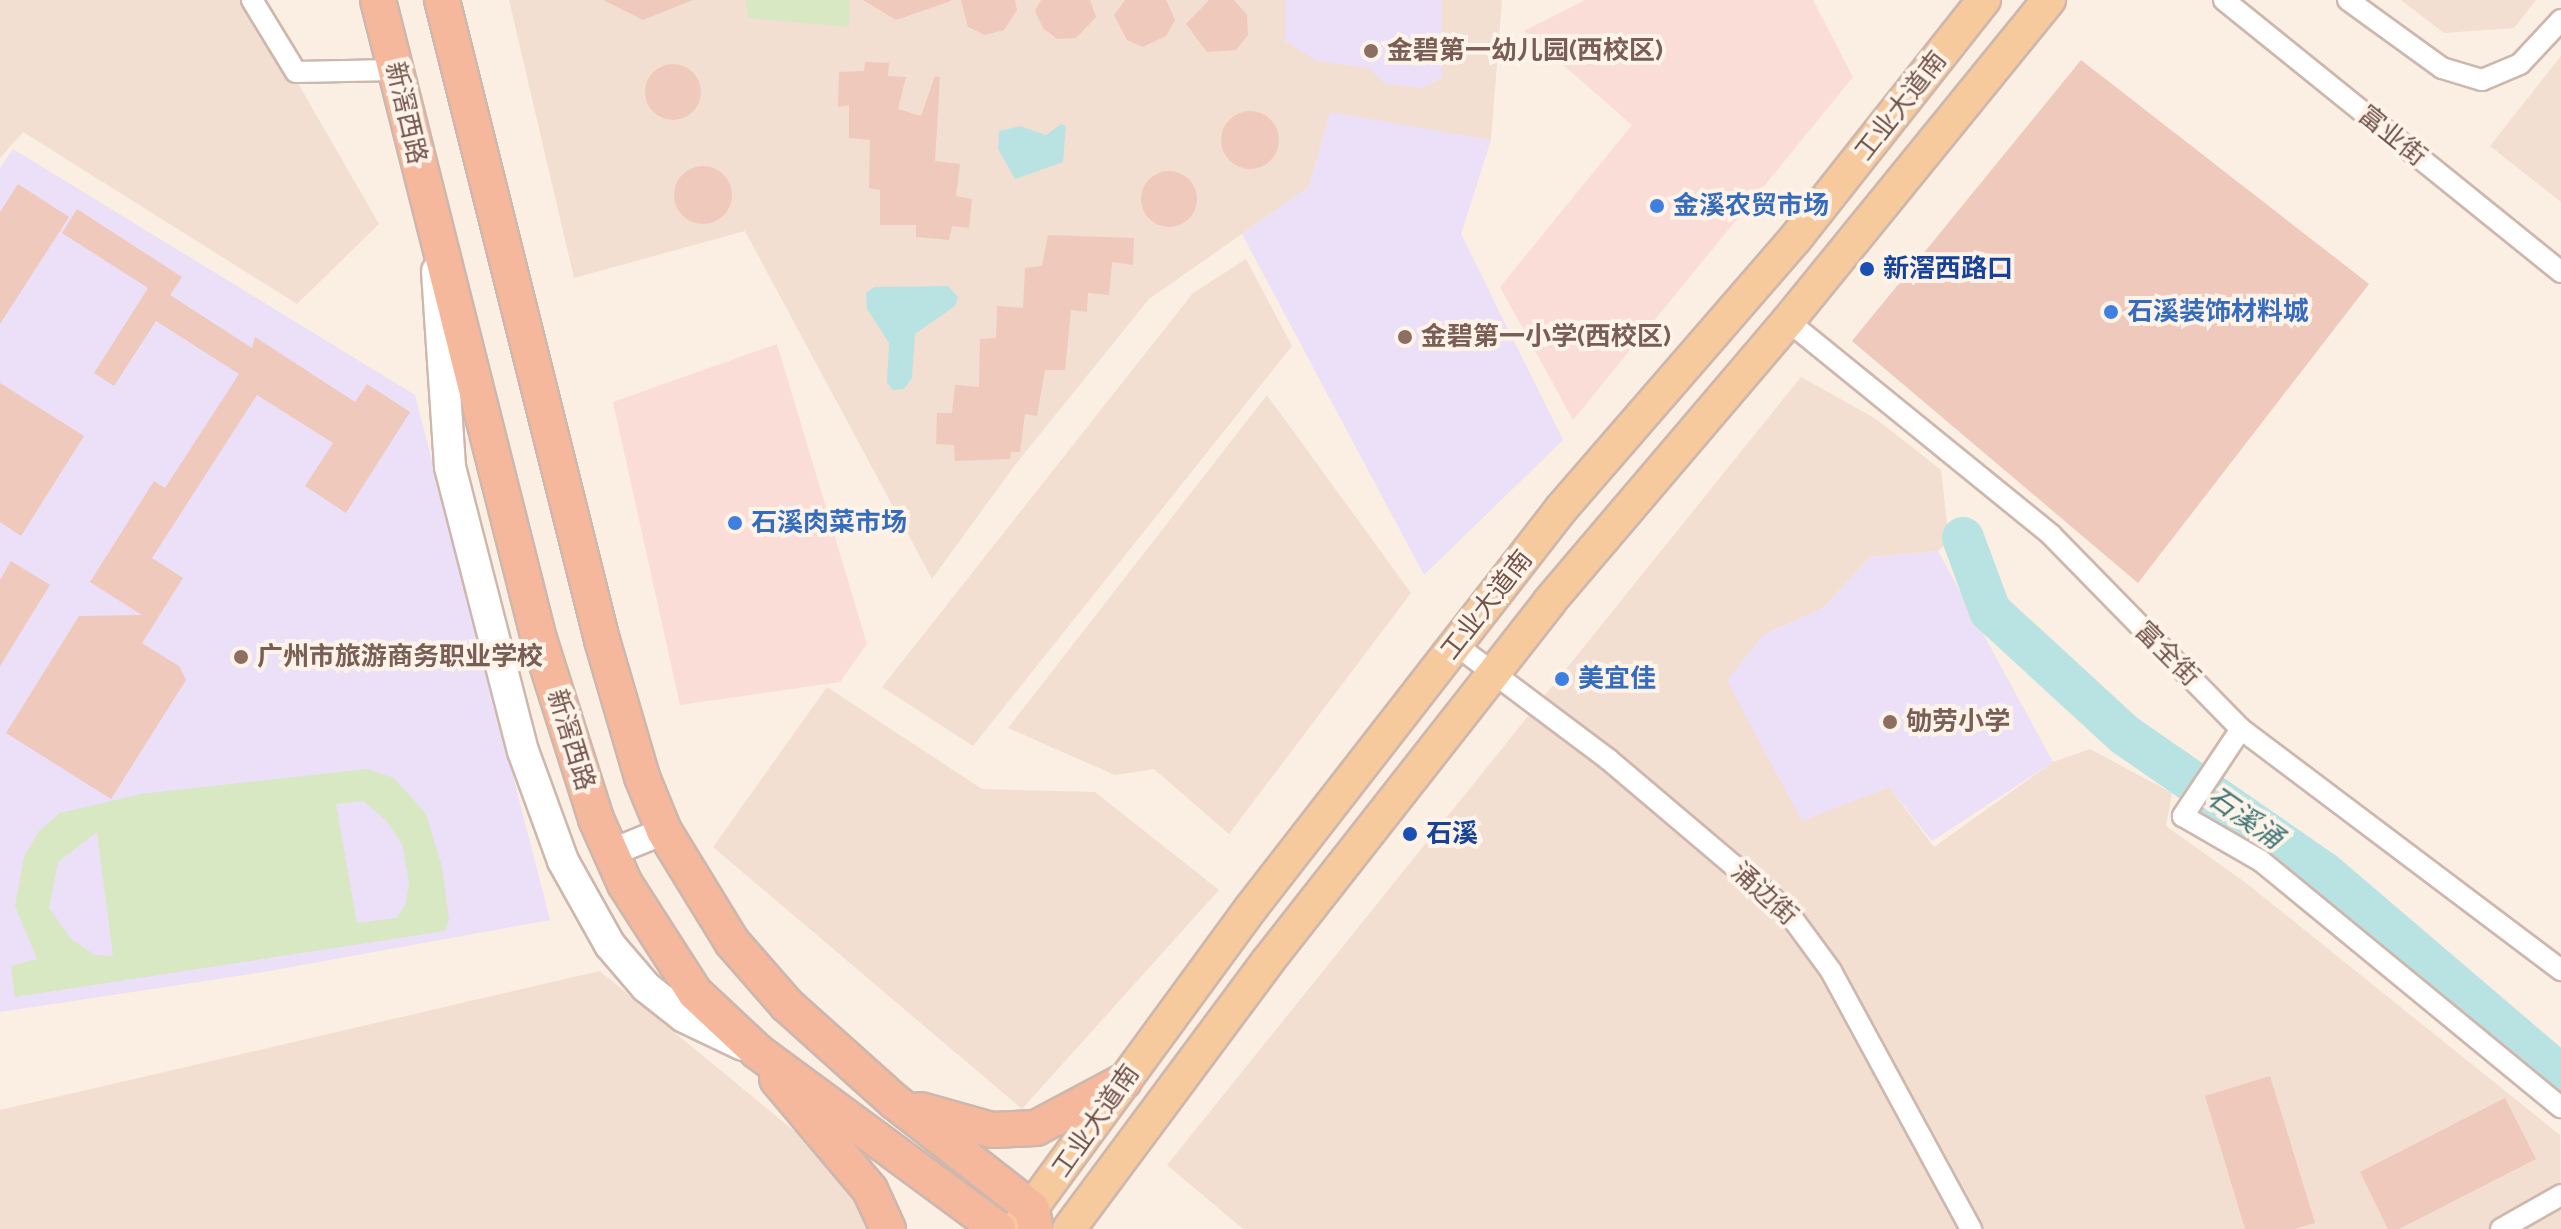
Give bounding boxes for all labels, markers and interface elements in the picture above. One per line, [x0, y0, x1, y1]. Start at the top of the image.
place label: 金碧第一幼儿园(西校区) [1387, 35, 1663, 67]
marker: 金碧第一幼儿园(西校区) [1362, 42, 1380, 60]
street label: 工业大道南 [1849, 45, 1953, 167]
street label: 新滘西路 [379, 59, 433, 167]
street label: 富业街 [2352, 99, 2432, 173]
place label: 金溪农贸市场 [1673, 190, 1829, 222]
marker: 金溪农贸市场 [1648, 197, 1666, 215]
place label: 新滘西路口 [1883, 253, 2013, 285]
marker: 新滘西路口 [1858, 260, 1876, 278]
place label: 石溪装饰材料城 [2127, 296, 2309, 328]
marker: 石溪装饰材料城 [2102, 303, 2120, 321]
place label: 金碧第一小学(西校区) [1421, 321, 1671, 353]
marker: 金碧第一小学(西校区) [1396, 328, 1414, 346]
place label: 石溪肉菜市场 [751, 507, 907, 539]
marker: 石溪肉菜市场 [726, 514, 744, 532]
street label: 工业大道南 [1435, 544, 1539, 666]
street label: 富全街 [2128, 615, 2206, 693]
place label: 广州市旅游商务职业学校 [257, 641, 543, 673]
marker: 广州市旅游商务职业学校 [232, 648, 250, 666]
place label: 美宜佳 [1578, 663, 1656, 695]
marker: 美宜佳 [1553, 670, 1571, 688]
street label: 新滘西路 [541, 686, 601, 794]
place label: 劬劳小学 [1906, 706, 2010, 738]
marker: 劬劳小学 [1881, 713, 1899, 731]
water label: 石溪涌 [2201, 780, 2289, 856]
place label: 石溪 [1426, 818, 1478, 850]
marker: 石溪 [1401, 825, 1419, 843]
street label: 涌边街 [1725, 856, 1803, 932]
street label: 工业大道南 [1046, 1059, 1146, 1183]

